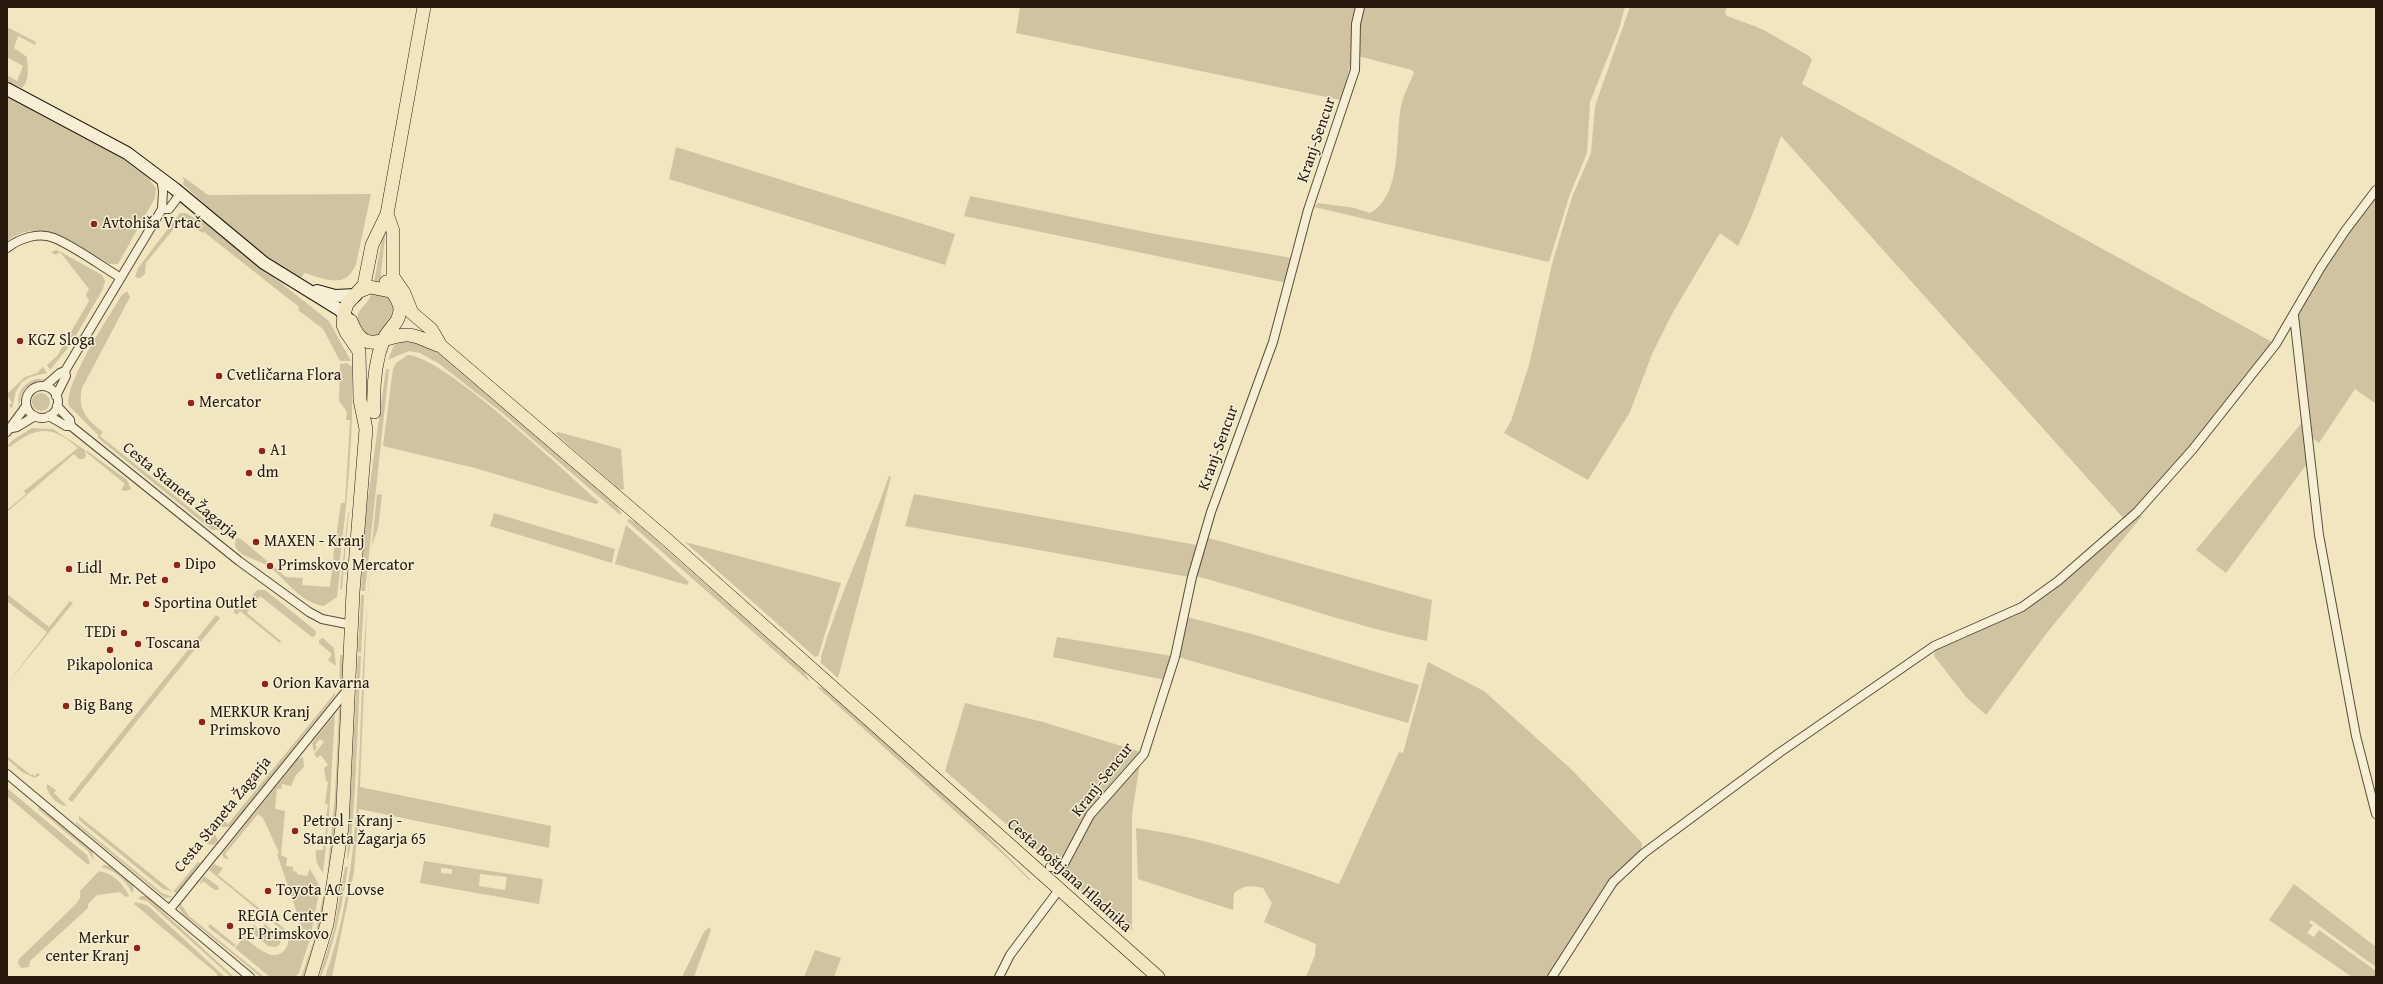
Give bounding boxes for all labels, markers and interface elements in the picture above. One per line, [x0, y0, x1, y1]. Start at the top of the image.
street label: Kranj-Sencur [1293, 95, 1341, 185]
place label: Avtohiša Vrtač [102, 214, 201, 234]
marker: Avtohiša Vrtač [89, 219, 99, 229]
place label: KGZ Sloga [28, 331, 95, 351]
marker: KGZ Sloga [15, 336, 25, 346]
place label: Cvetličarna Flora [227, 366, 341, 386]
marker: Cvetličarna Flora [214, 371, 224, 381]
place label: Mercator [199, 393, 261, 413]
marker: Mercator [186, 398, 196, 408]
street label: Kranj-Sencur [1195, 403, 1243, 493]
street label: Cesta Staneta Žagarja [118, 438, 242, 544]
place label: A1 [270, 441, 287, 461]
marker: A1 [257, 446, 267, 456]
place label: dm [257, 463, 279, 483]
marker: dm [244, 468, 254, 478]
place label: MAXEN - Kranj [264, 532, 365, 552]
marker: MAXEN - Kranj [251, 537, 261, 547]
place label: Dipo [185, 555, 216, 575]
place label: Primskovo Mercator [278, 556, 414, 576]
place label: Lidl [77, 559, 102, 579]
marker: Dipo [172, 560, 182, 570]
marker: Primskovo Mercator [265, 561, 275, 571]
marker: Lidl [64, 564, 74, 574]
place label: Mr. Pet [109, 570, 157, 590]
marker: Mr. Pet [160, 575, 170, 585]
place label: Sportina Outlet [154, 594, 257, 614]
marker: Sportina Outlet [141, 599, 151, 609]
place label: TEDi [85, 623, 116, 643]
marker: TEDi [119, 628, 129, 638]
place label: Toscana [146, 634, 200, 654]
marker: Toscana [133, 639, 143, 649]
marker: Pikapolonica [105, 645, 115, 655]
place label: Pikapolonica [67, 656, 153, 676]
place label: Orion Kavarna [273, 674, 370, 694]
marker: Orion Kavarna [260, 679, 270, 689]
place label: Big Bang [74, 696, 133, 716]
marker: Big Bang [61, 701, 71, 711]
place label: MERKUR Kranj Primskovo [210, 703, 310, 741]
marker: MERKUR Kranj Primskovo [197, 717, 207, 727]
street label: Kranj-Sencur [1068, 739, 1138, 821]
street label: Cesta Staneta Žagarja [170, 753, 276, 877]
place label: Petrol - Kranj - Staneta Žagarja 65 [303, 812, 426, 850]
street label: Cesta Boštjana Hladnika [1003, 815, 1135, 937]
marker: Petrol - Kranj - Staneta Žagarja 65 [290, 826, 300, 836]
place label: Toyota AC Lovse [276, 881, 384, 901]
marker: Toyota AC Lovse [263, 886, 273, 896]
place label: REGIA Center PE Primskovo [238, 907, 329, 945]
marker: REGIA Center PE Primskovo [225, 921, 235, 931]
place label: Merkur center Kranj [45, 929, 129, 967]
marker: Merkur center Kranj [132, 943, 142, 953]

